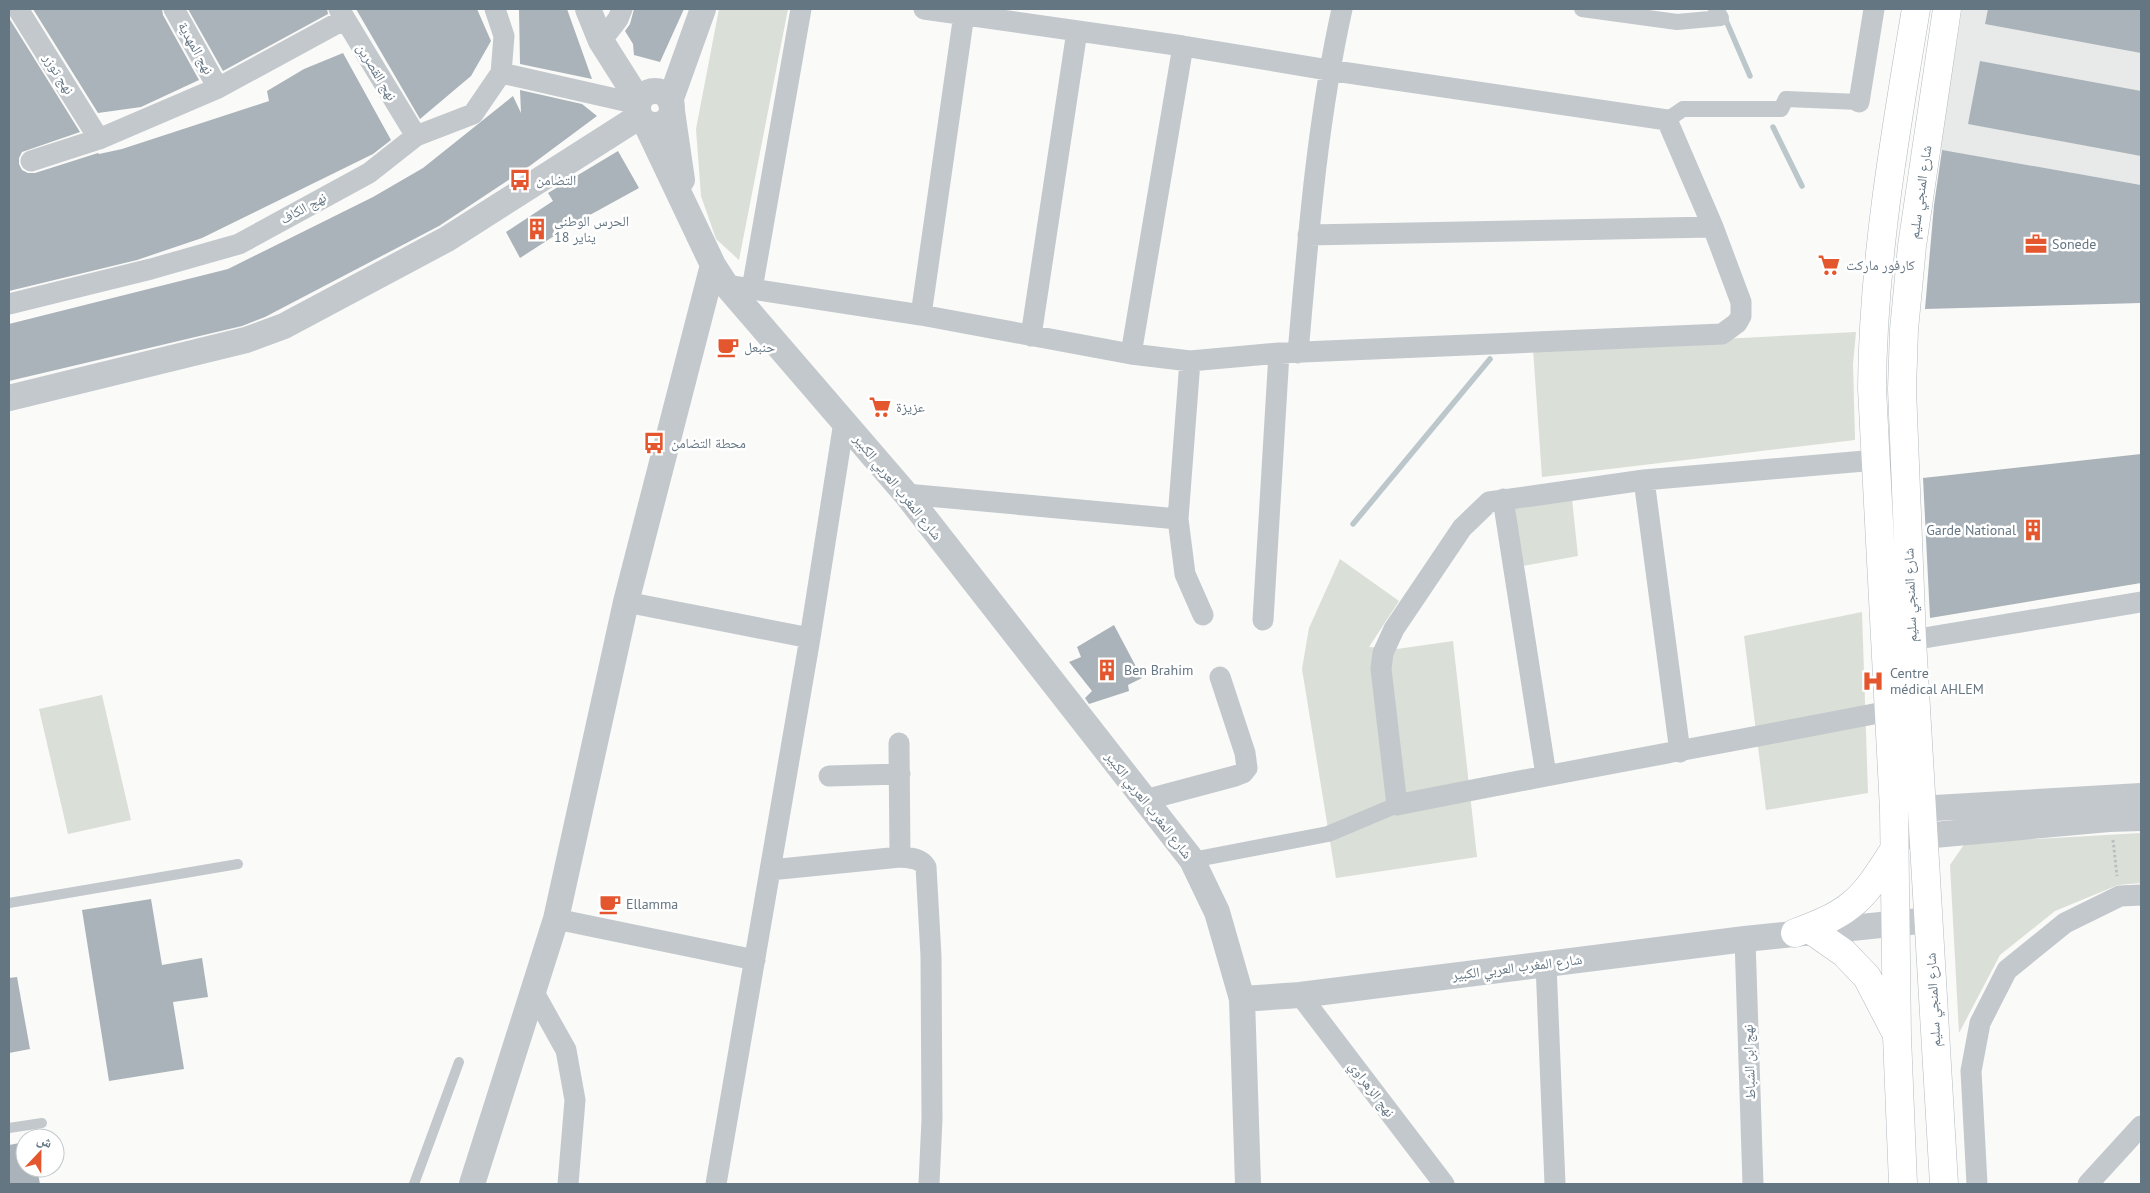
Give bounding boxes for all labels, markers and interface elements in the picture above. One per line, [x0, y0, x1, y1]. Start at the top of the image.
street label: نهج المهدية [173, 19, 218, 78]
street label: نهج القصرين [352, 40, 401, 104]
street label: نهج توزر [38, 50, 78, 98]
street label: شارع المنجي سليم [1905, 144, 1938, 240]
bus stop icon: التضامن [507, 167, 533, 193]
place label: التضامن [536, 171, 576, 189]
street label: نهج الكاف [277, 188, 330, 229]
place label: الحرس الوطني 18 يناير [554, 212, 629, 246]
building icon: الحرس الوطني 18 يناير [524, 216, 550, 242]
office icon: Sonede [2023, 231, 2049, 257]
place label: Sonede [2052, 235, 2096, 253]
supermarket icon: كارفور ماركت [1816, 252, 1842, 278]
place label: كارفور ماركت [1846, 256, 1915, 274]
cafe icon: حنبعل [715, 334, 741, 360]
place label: حنبعل [744, 338, 775, 356]
supermarket icon: عزيزة [867, 394, 893, 420]
place label: عزيزة [896, 398, 925, 416]
bus stop icon: محطة التضامن [641, 430, 667, 456]
street label: شارع المغرب العربي الكبير [847, 430, 946, 545]
place label: محطة التضامن [671, 434, 746, 452]
building icon: Garde National [2020, 517, 2046, 543]
place label: Garde National [1926, 521, 2016, 539]
street label: شارع المنجي سليم [1899, 547, 1923, 642]
building icon: Ben Brahim [1094, 657, 1120, 683]
place label: Ben Brahim [1124, 661, 1193, 679]
place label: Centre médical AHLEM [1890, 664, 1984, 698]
hospital icon: Centre médical AHLEM [1860, 668, 1886, 694]
street label: شارع المغرب العربي الكبير [1099, 747, 1196, 864]
cafe icon: Ellamma [597, 891, 623, 917]
place label: Ellamma [626, 895, 678, 913]
street label: شارع المغرب العربي الكبير [1450, 950, 1583, 987]
street label: شارع المنجي سليم [1922, 952, 1947, 1048]
street label: نهج ابن الشباط [1739, 1024, 1760, 1100]
street label: نهج الزهراوي [1343, 1057, 1399, 1122]
north arrow [15, 1128, 65, 1178]
text: ش [35, 1130, 55, 1152]

